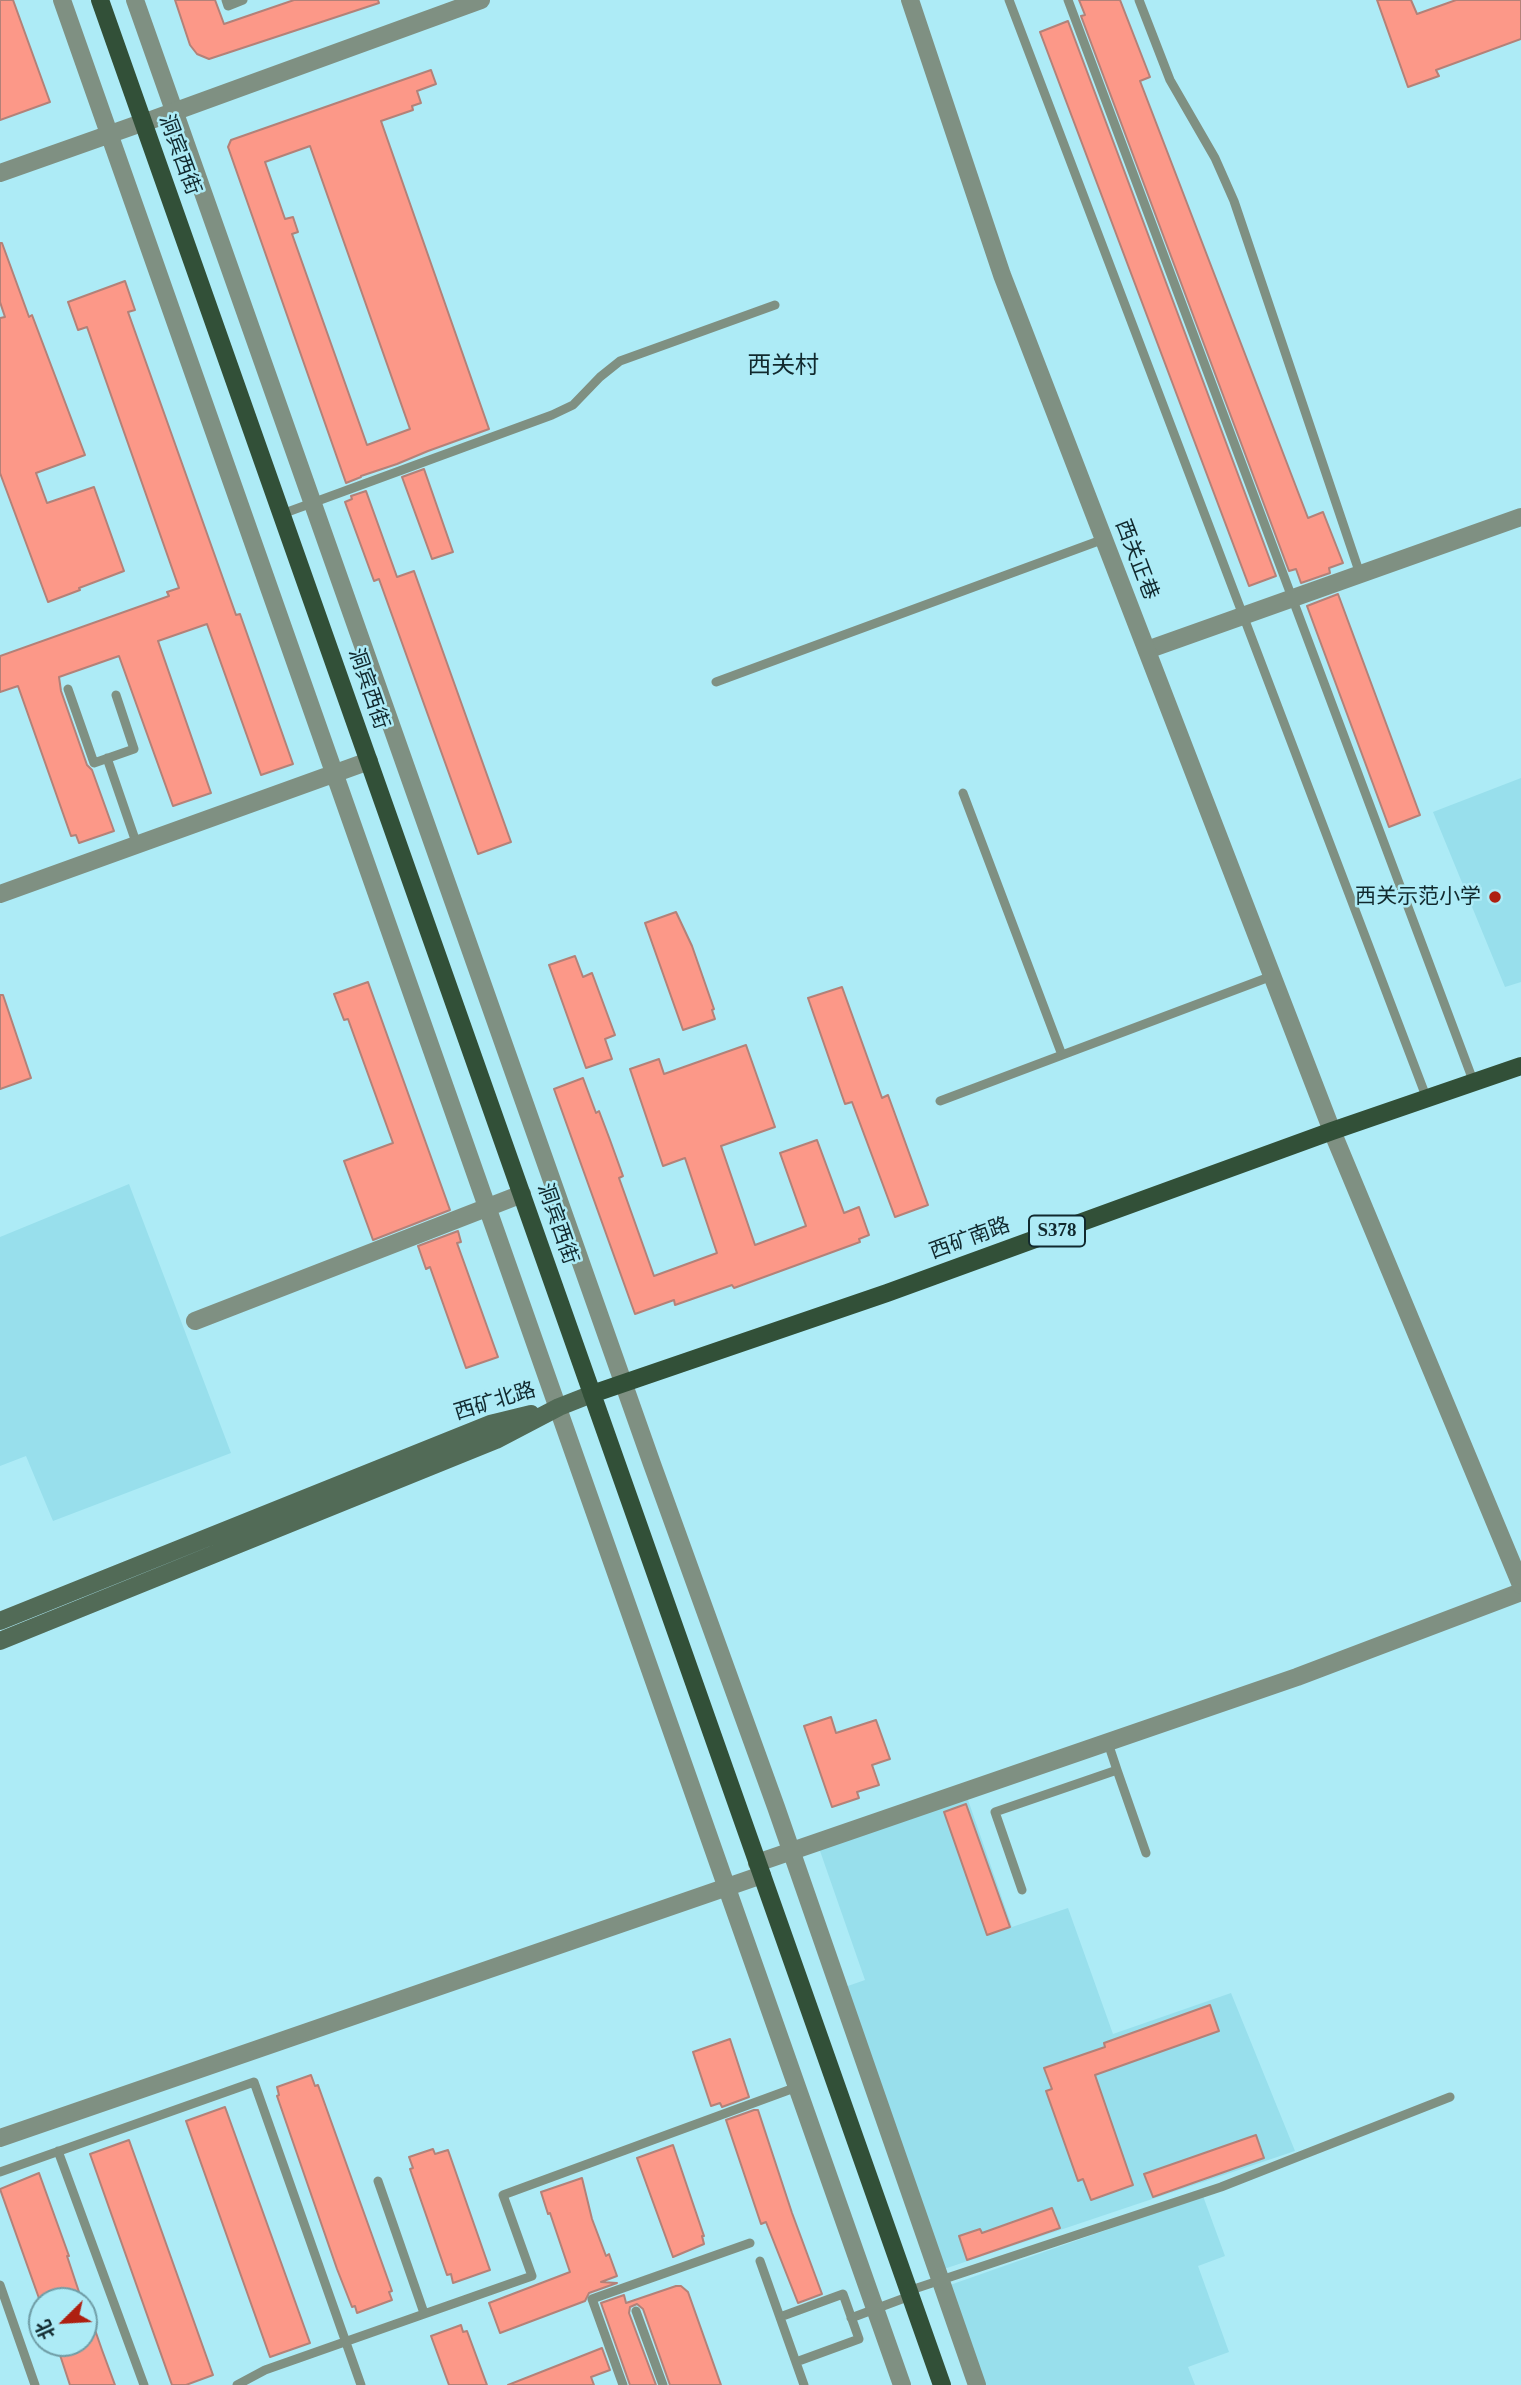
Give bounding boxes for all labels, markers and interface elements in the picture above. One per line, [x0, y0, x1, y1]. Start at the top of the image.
street label: 洞宾西街 [153, 111, 205, 199]
district label: 西关村 [747, 353, 819, 381]
street label: 西关正巷 [1109, 516, 1163, 604]
street label: 洞宾西街 [342, 645, 394, 733]
place label: 西关示范小学 [1355, 884, 1481, 910]
marker: 西关示范小学 [1487, 889, 1503, 905]
street label: 洞宾西街 [531, 1180, 583, 1268]
street label: 西矿南路 [926, 1213, 1014, 1265]
road number: S378 [1029, 1216, 1085, 1246]
street label: 西矿北路 [451, 1378, 539, 1426]
north arrow [28, 2287, 98, 2357]
text: 北 [32, 2317, 59, 2343]

